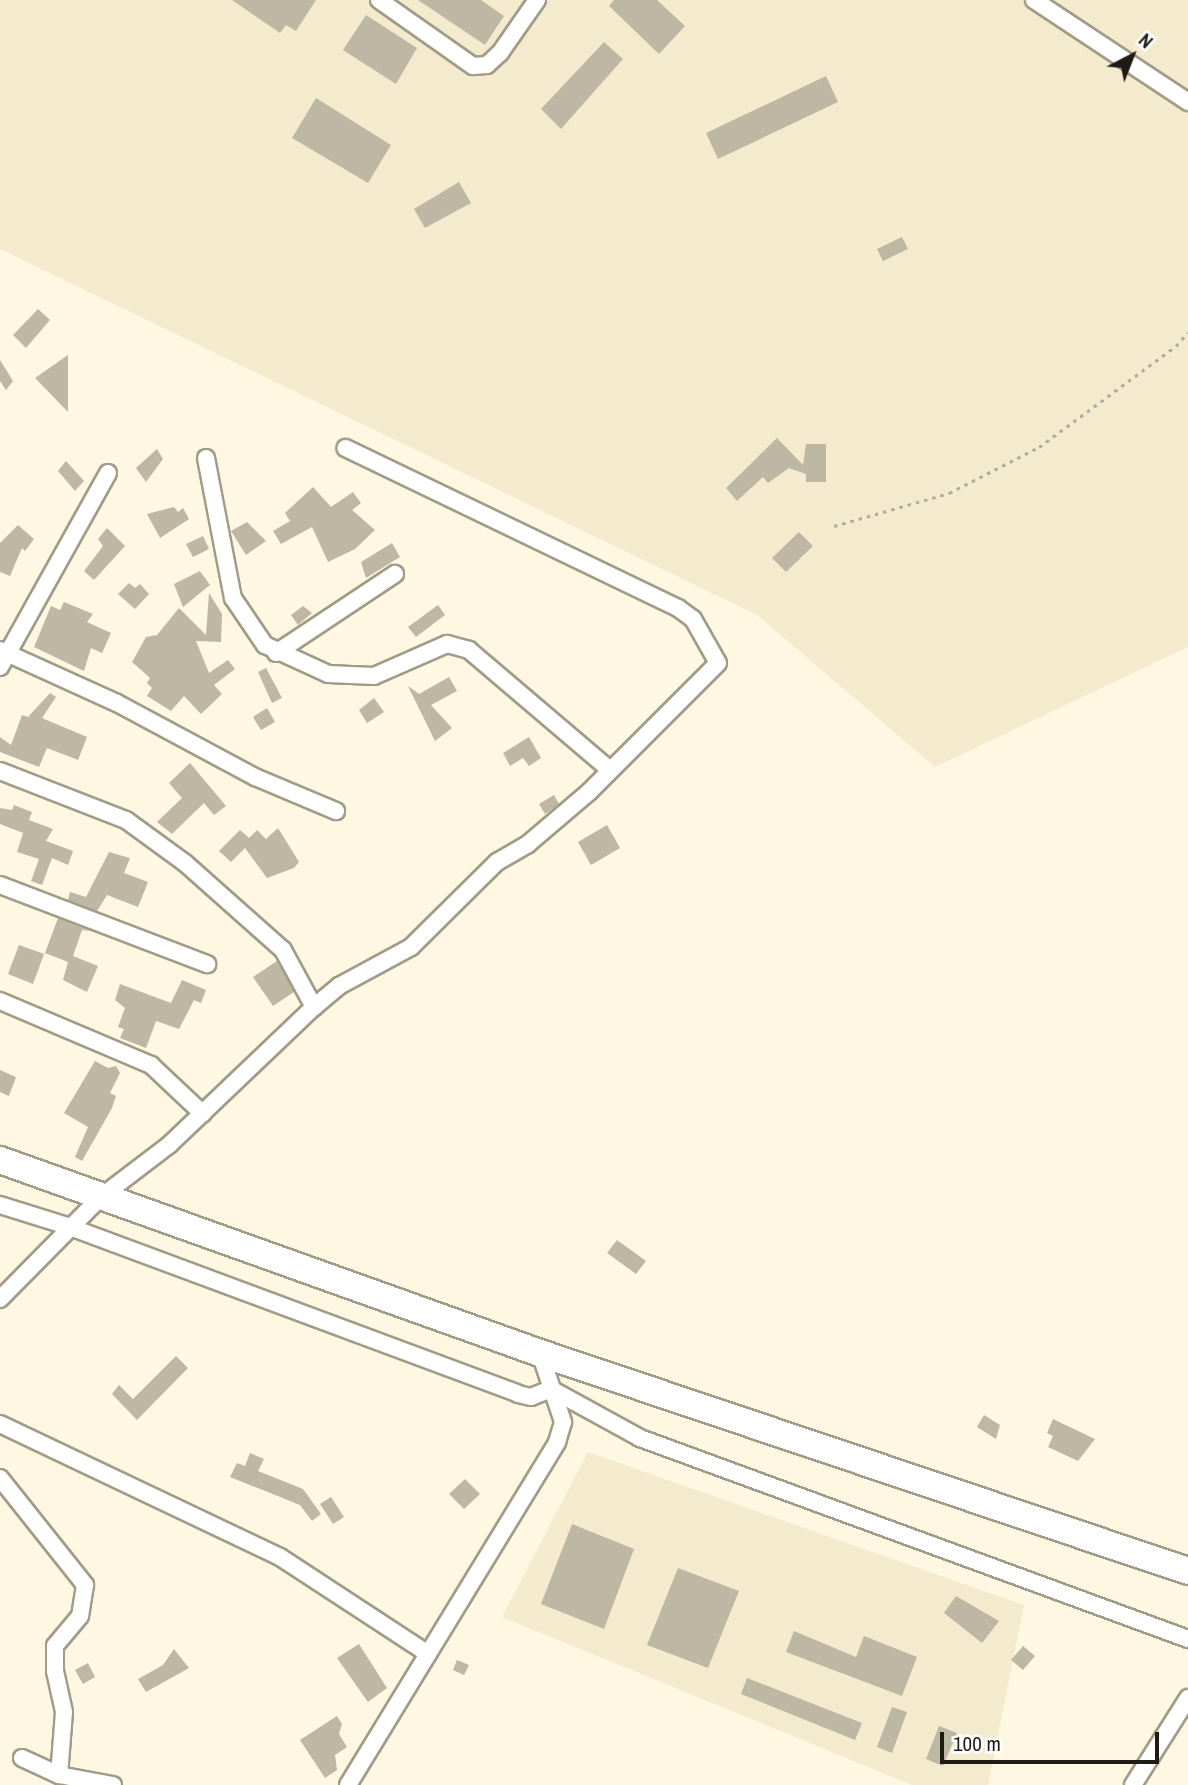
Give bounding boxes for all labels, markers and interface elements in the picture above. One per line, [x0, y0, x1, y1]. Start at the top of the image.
north arrow [1097, 21, 1167, 91]
text: N [1133, 27, 1159, 54]
scale bar [943, 1718, 1162, 1762]
text: 100 m [953, 1729, 1001, 1758]

